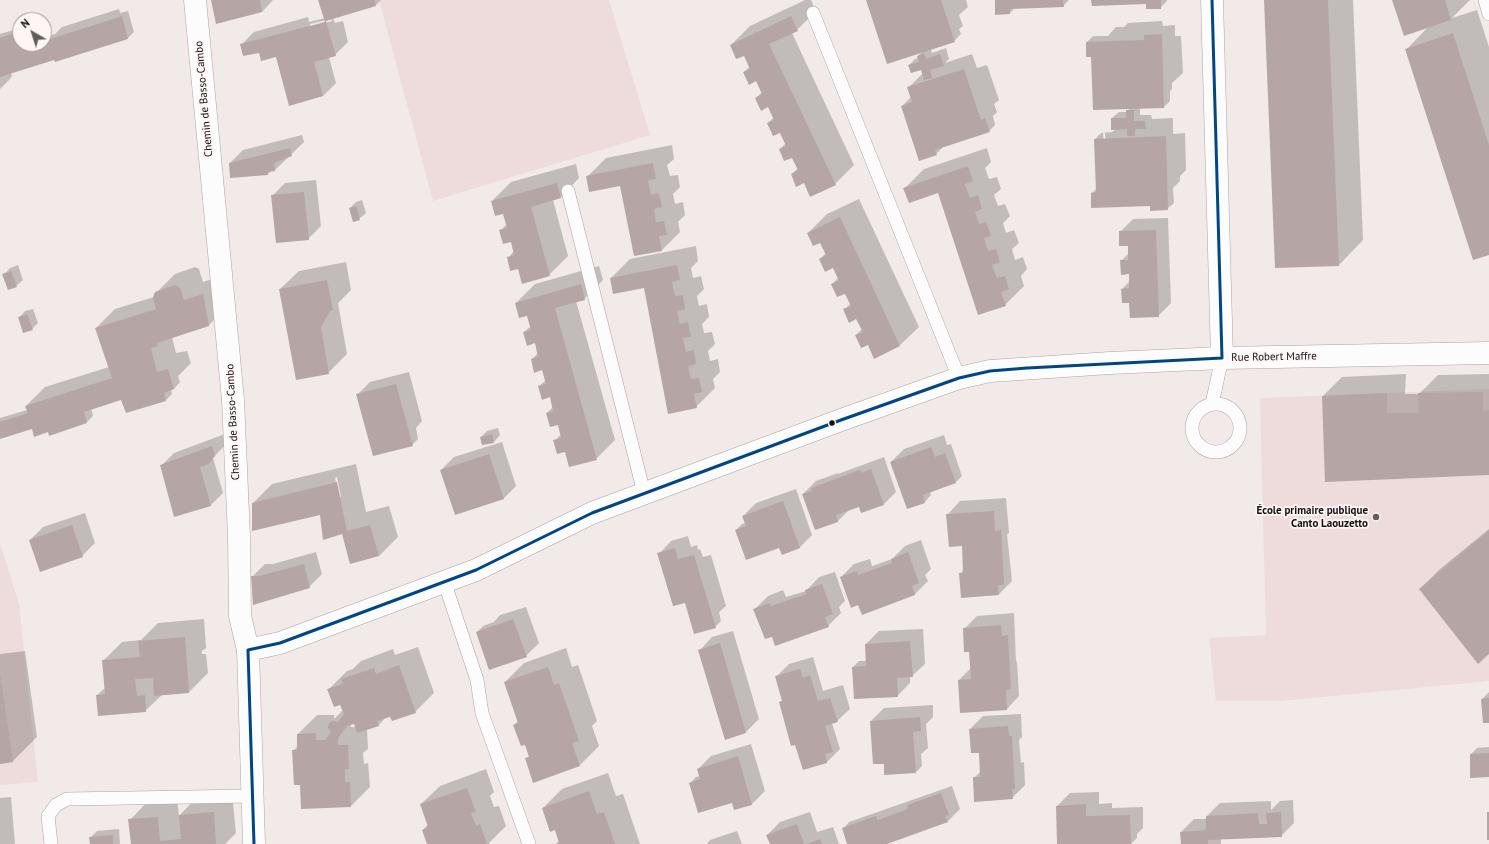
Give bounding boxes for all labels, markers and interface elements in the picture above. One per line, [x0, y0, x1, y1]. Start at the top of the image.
north arrow [12, 12, 52, 52]
text: N [18, 16, 32, 31]
street label: Chemin de Basso-Cambo [192, 40, 216, 158]
street label: Rue Robert Maffre [1231, 350, 1317, 364]
street label: Chemin de Basso-Cambo [223, 363, 243, 481]
unlabelled marker [827, 418, 837, 428]
place label: École primaire publique Canto Laouzetto [1257, 504, 1368, 530]
marker: École primaire publique Canto Laouzetto [1371, 512, 1381, 522]

